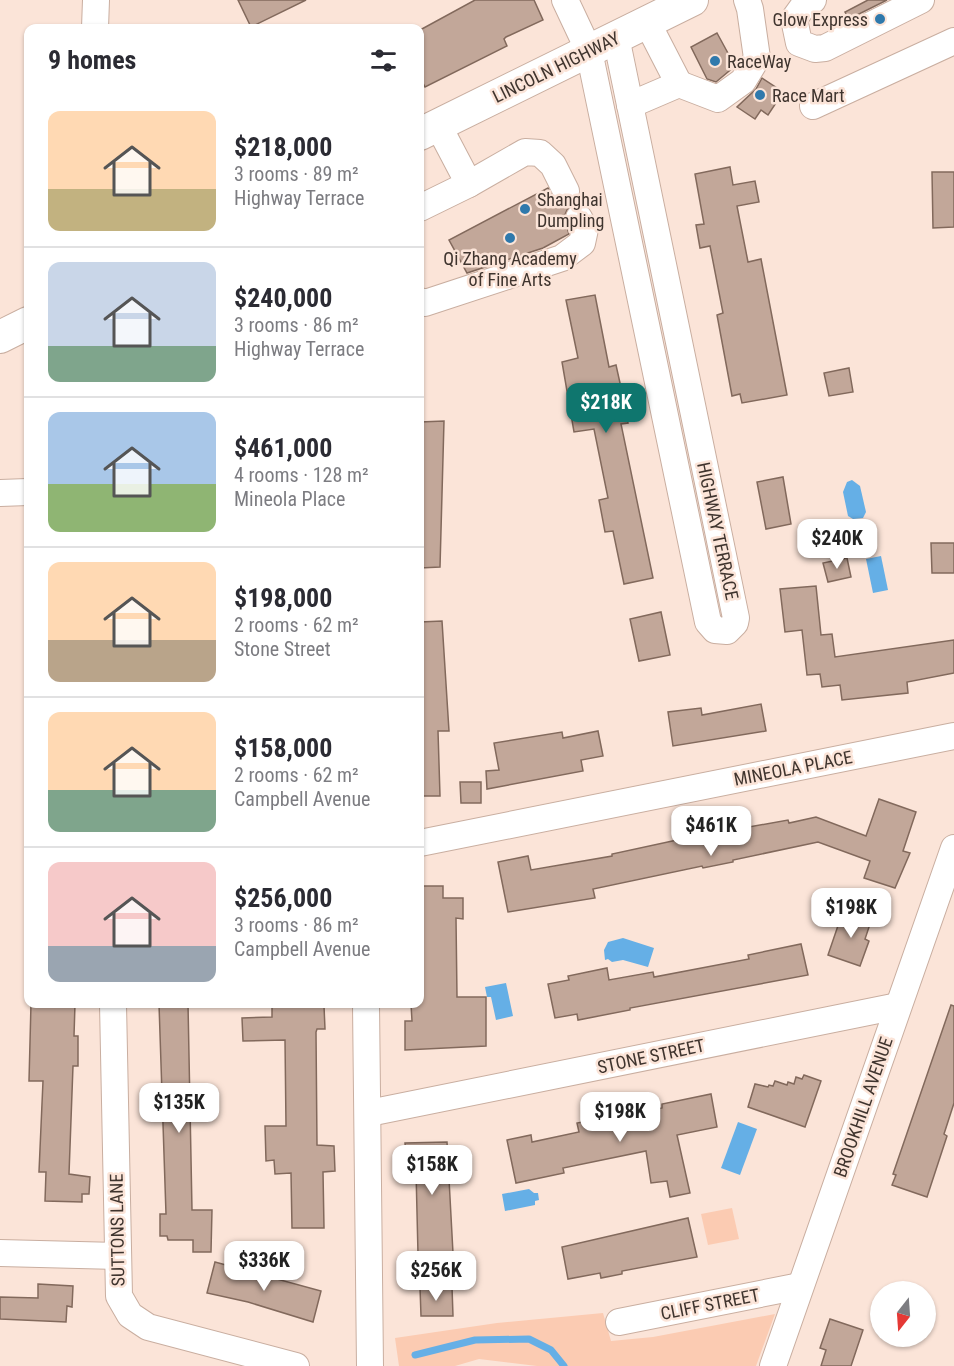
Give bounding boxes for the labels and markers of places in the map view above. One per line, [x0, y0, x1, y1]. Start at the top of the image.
place label: Glow Express [772, 9, 868, 30]
marker: Glow Express [873, 12, 887, 26]
place label: RaceWay [727, 51, 792, 72]
marker: RaceWay [708, 54, 722, 68]
place label: Race Mart [772, 85, 845, 106]
marker: Race Mart [753, 88, 767, 102]
place label: Shanghai Dumpling [537, 189, 604, 231]
marker: Shanghai Dumpling [518, 202, 532, 216]
marker: Qi Zhang Academy of Fine Arts [503, 231, 517, 245]
place label: Qi Zhang Academy of Fine Arts [443, 248, 577, 290]
pin: $218K [564, 383, 648, 434]
pin: $240K [795, 519, 879, 570]
pin: $461K [669, 806, 753, 857]
pin: $198K [809, 888, 893, 939]
pin: $135K [137, 1083, 221, 1134]
pin: $198K [578, 1092, 662, 1143]
pin: $158K [390, 1145, 474, 1196]
pin: $336K [222, 1241, 306, 1292]
pin: $256K [394, 1251, 478, 1302]

